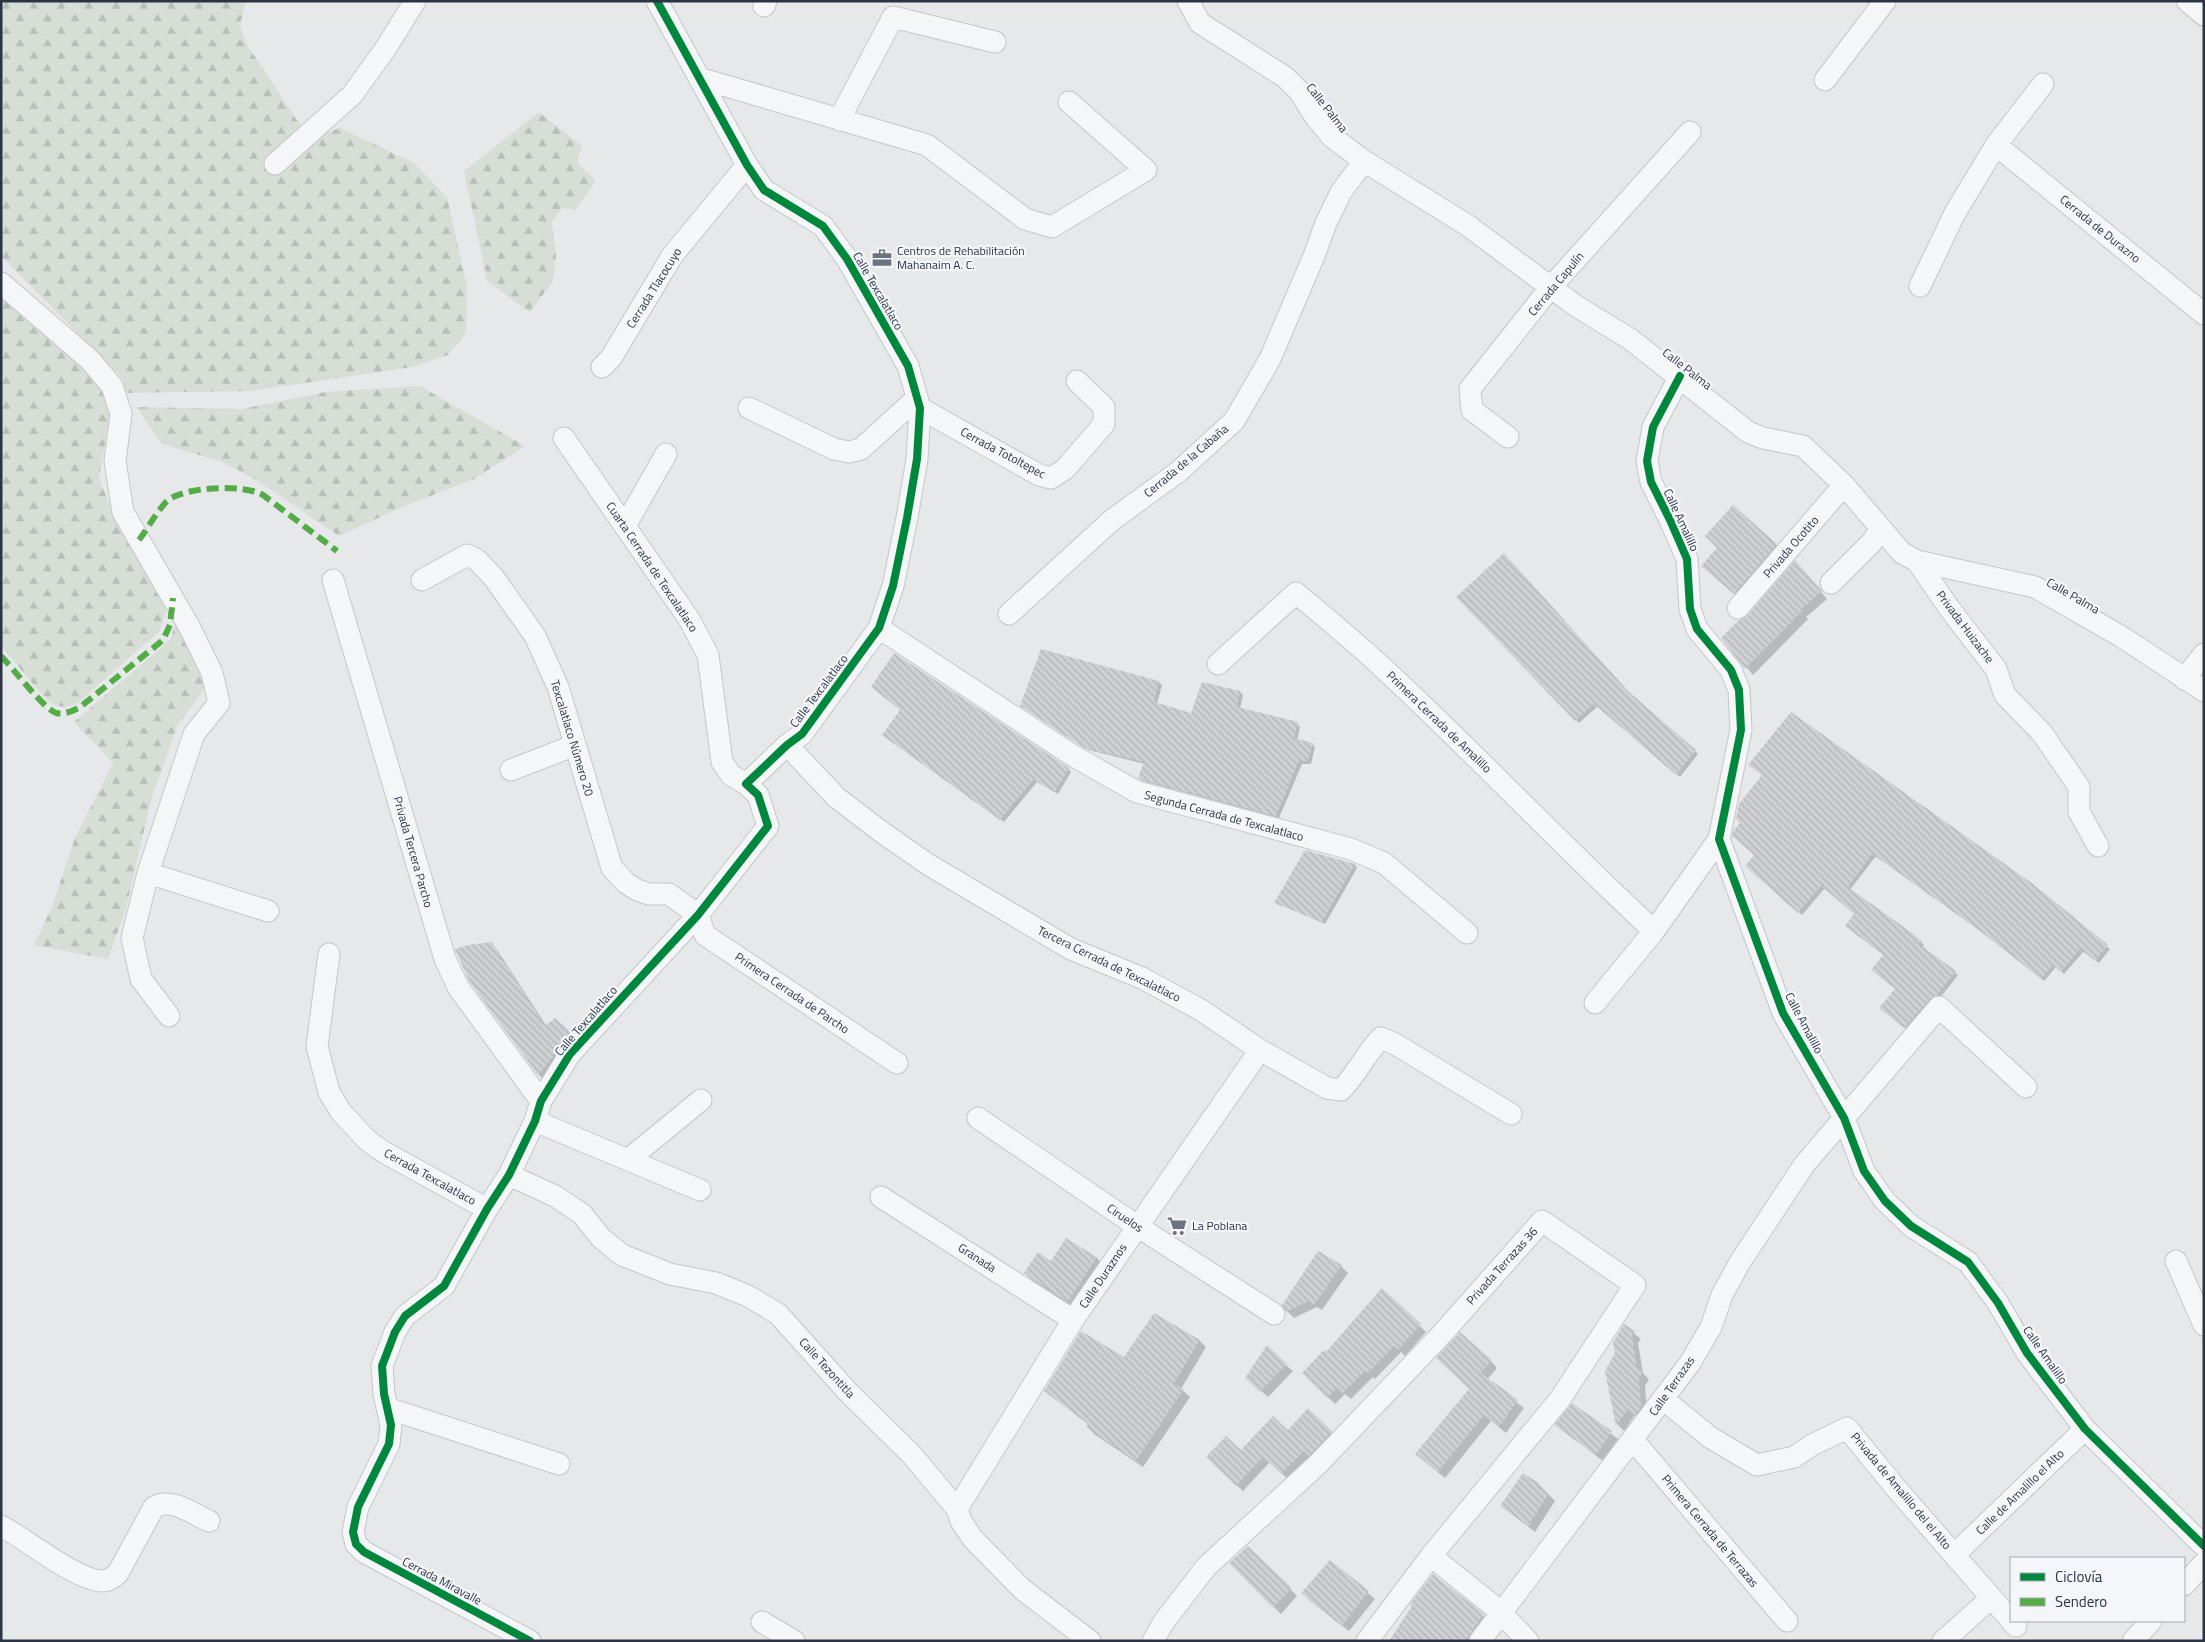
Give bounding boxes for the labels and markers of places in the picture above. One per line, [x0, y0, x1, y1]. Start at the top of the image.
place label: Centros de Rehabilitación Mahanaim A. C. [897, 241, 1025, 274]
office icon: Centros de Rehabilitación Mahanaim A. C. [871, 247, 893, 269]
supermarket icon: La Poblana [1166, 1215, 1188, 1237]
place label: La Poblana [1192, 1216, 1247, 1235]

